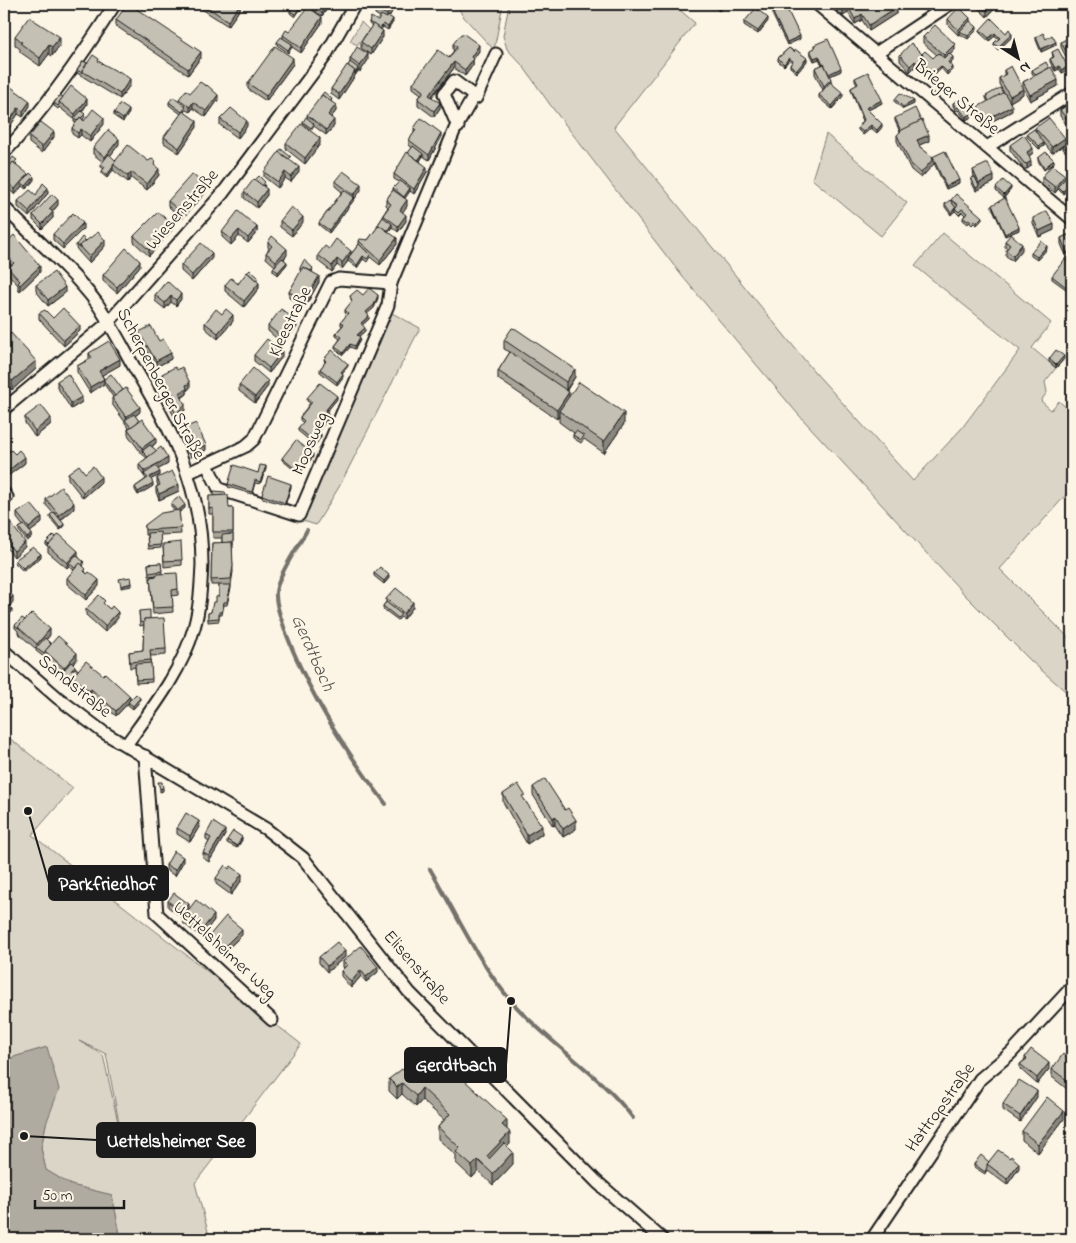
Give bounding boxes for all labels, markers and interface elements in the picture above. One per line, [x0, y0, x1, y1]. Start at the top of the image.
north arrow [994, 32, 1044, 82]
street label: Brieger Straße [906, 53, 1006, 143]
text: N [1015, 56, 1035, 79]
street label: Wiesenstraße [140, 163, 226, 256]
street label: Kleestraße [263, 281, 320, 362]
street label: Scherpenberger Straße [108, 304, 211, 466]
street label: Moosweg [286, 408, 337, 480]
water label: Gerdtbach [283, 610, 341, 696]
street label: Sandstraße [32, 649, 117, 725]
callout: Parkfriedhof [49, 866, 168, 900]
text: Parkfriedhof [59, 872, 159, 899]
street label: Uettelsheimer Weg [165, 896, 282, 1007]
street label: Elisenstraße [376, 925, 456, 1012]
callout: Gerdtbach [405, 1048, 506, 1082]
text: Gerdtbach [415, 1053, 497, 1080]
street label: Hattropstraße [900, 1057, 983, 1158]
callout: Uettelsheimer See [97, 1123, 255, 1157]
text: Uettelsheimer See [107, 1129, 246, 1156]
scale bar [35, 1178, 124, 1210]
text: 50 m [42, 1185, 73, 1207]

